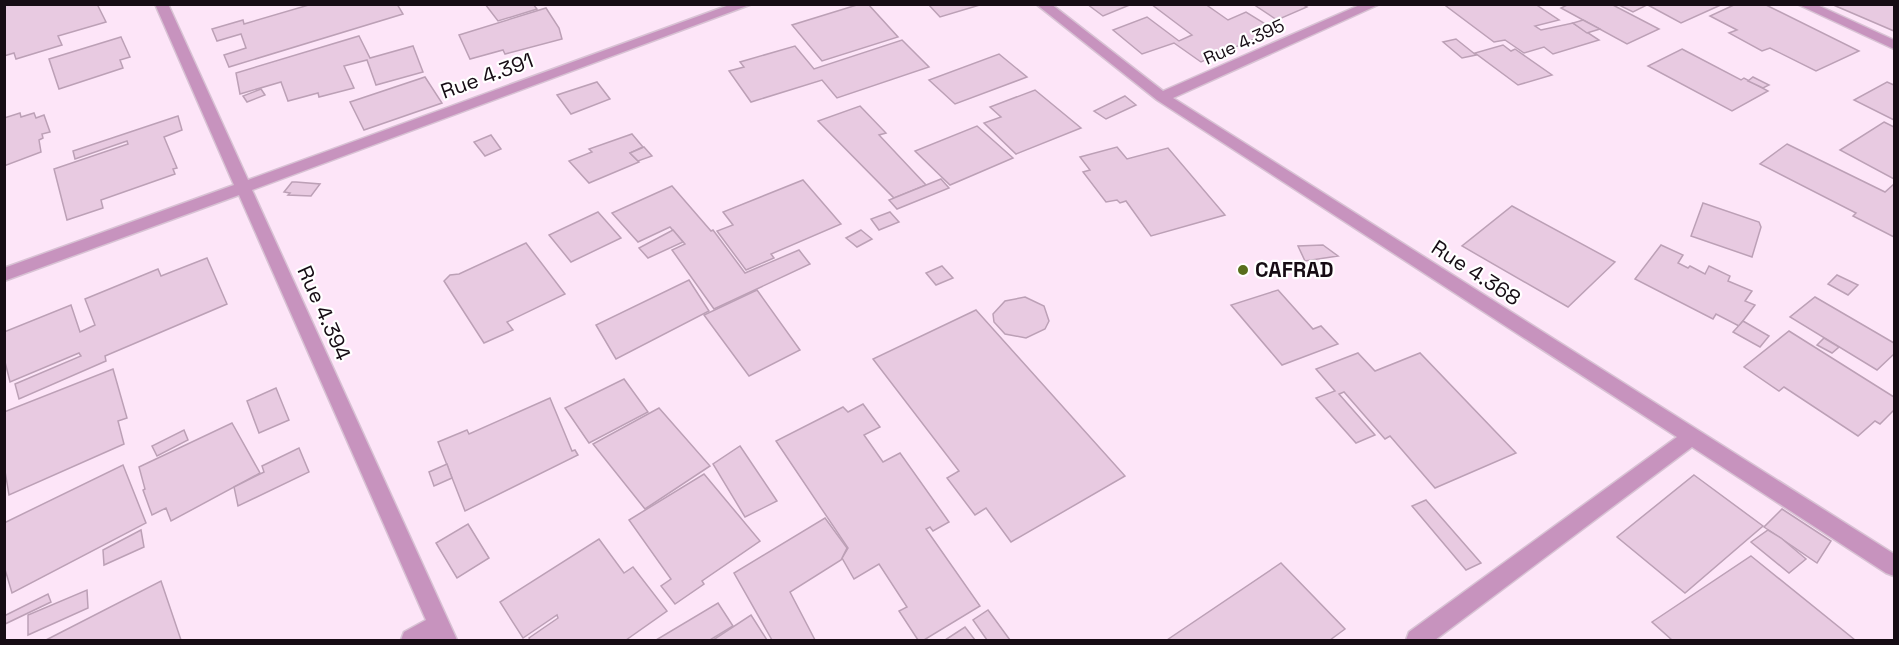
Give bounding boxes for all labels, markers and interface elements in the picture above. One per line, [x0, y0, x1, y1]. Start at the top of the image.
street label: Rue 4.395 [1200, 14, 1288, 70]
street label: Rue 4.391 [437, 46, 537, 105]
street label: Rue 4.368 [1427, 234, 1526, 311]
place label: CAFRAD [1255, 256, 1333, 283]
street label: Rue 4.394 [292, 261, 357, 364]
marker: CAFRAD [1236, 263, 1250, 277]

